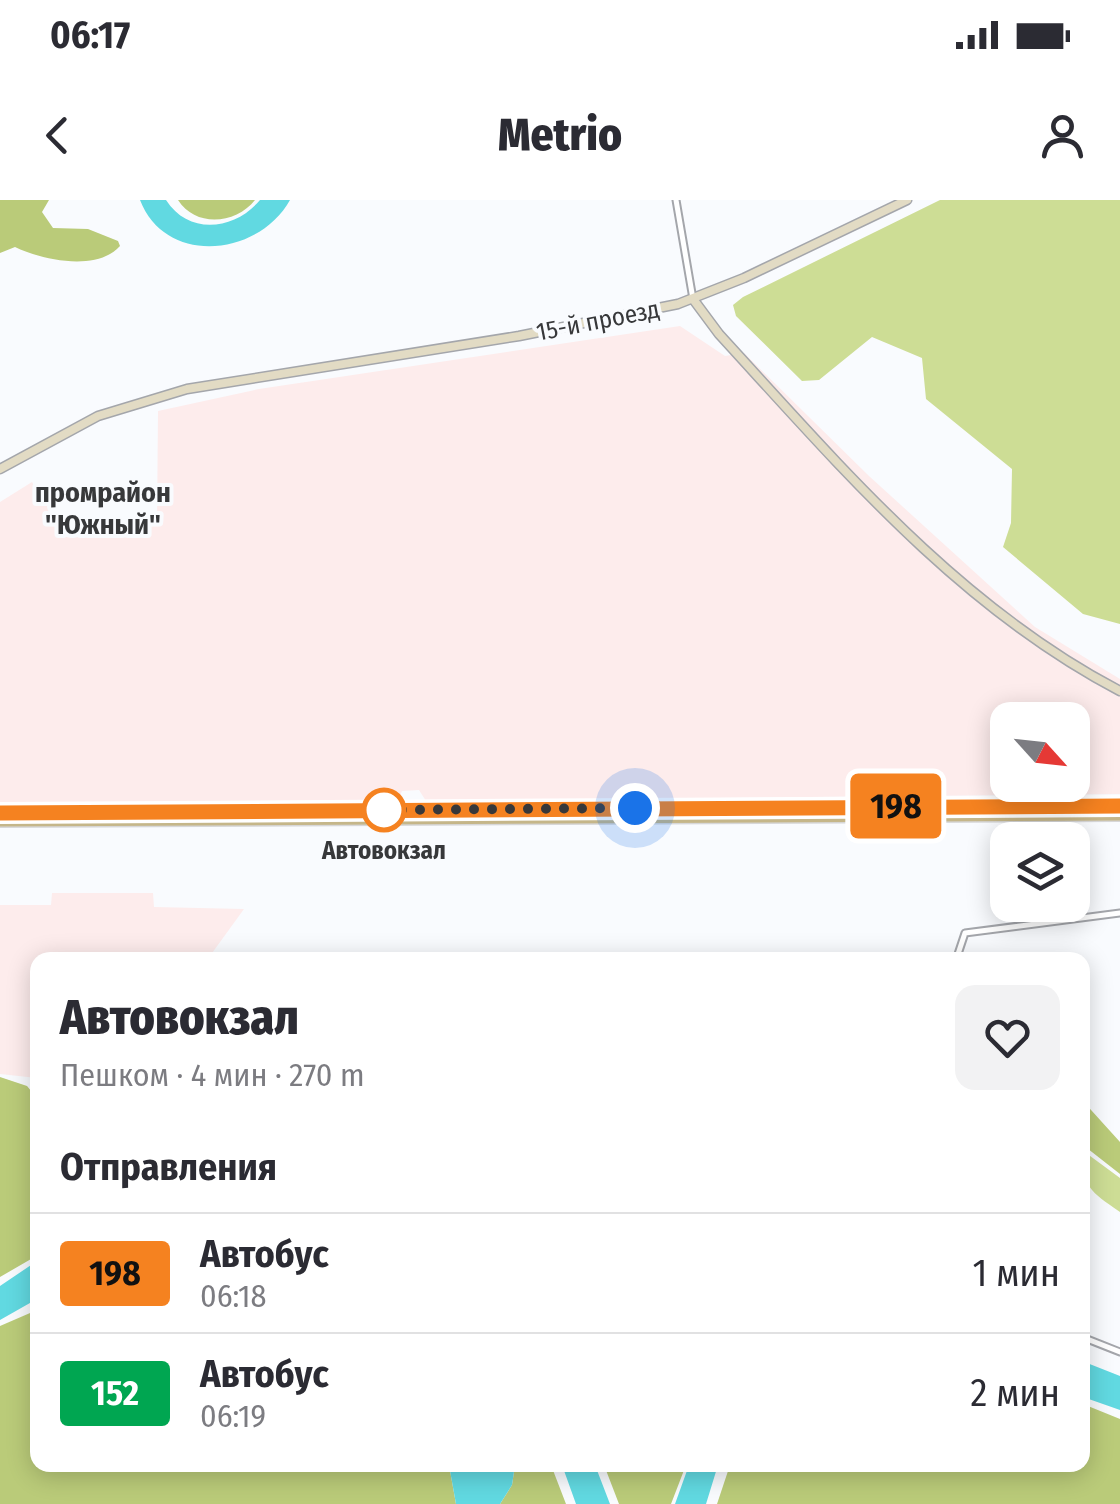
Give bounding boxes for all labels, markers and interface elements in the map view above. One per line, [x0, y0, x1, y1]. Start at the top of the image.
text: 06:17 [50, 12, 130, 58]
icon: back [30, 108, 85, 163]
text: Metrio [498, 108, 622, 162]
icon: person [1035, 108, 1090, 163]
street label: 15-й проезд [534, 294, 662, 348]
district label: промрайон "Южный" [35, 476, 171, 541]
north arrow [990, 702, 1090, 802]
map controls [990, 702, 1090, 922]
line badge: 198 [838, 774, 954, 838]
your location [610, 783, 660, 833]
text: 198 [870, 785, 922, 827]
marker: Автовокзал [363, 789, 405, 831]
button: layers [990, 822, 1090, 922]
place label: Автовокзал [321, 836, 446, 866]
button: heart [955, 985, 1060, 1090]
text: Автовокзал [60, 989, 299, 1047]
text: Пешком · 4 мин · 270 m [60, 1056, 365, 1094]
text: Отправления [60, 1144, 277, 1190]
text: Автобус [200, 1231, 329, 1277]
text: 1 мин [972, 1250, 1060, 1296]
text: 198 [89, 1252, 141, 1294]
text: 06:18 [200, 1277, 267, 1315]
text: Автобус [200, 1351, 329, 1397]
text: 2 мин [971, 1370, 1060, 1416]
text: 152 [91, 1372, 139, 1414]
text: 06:19 [200, 1397, 266, 1435]

